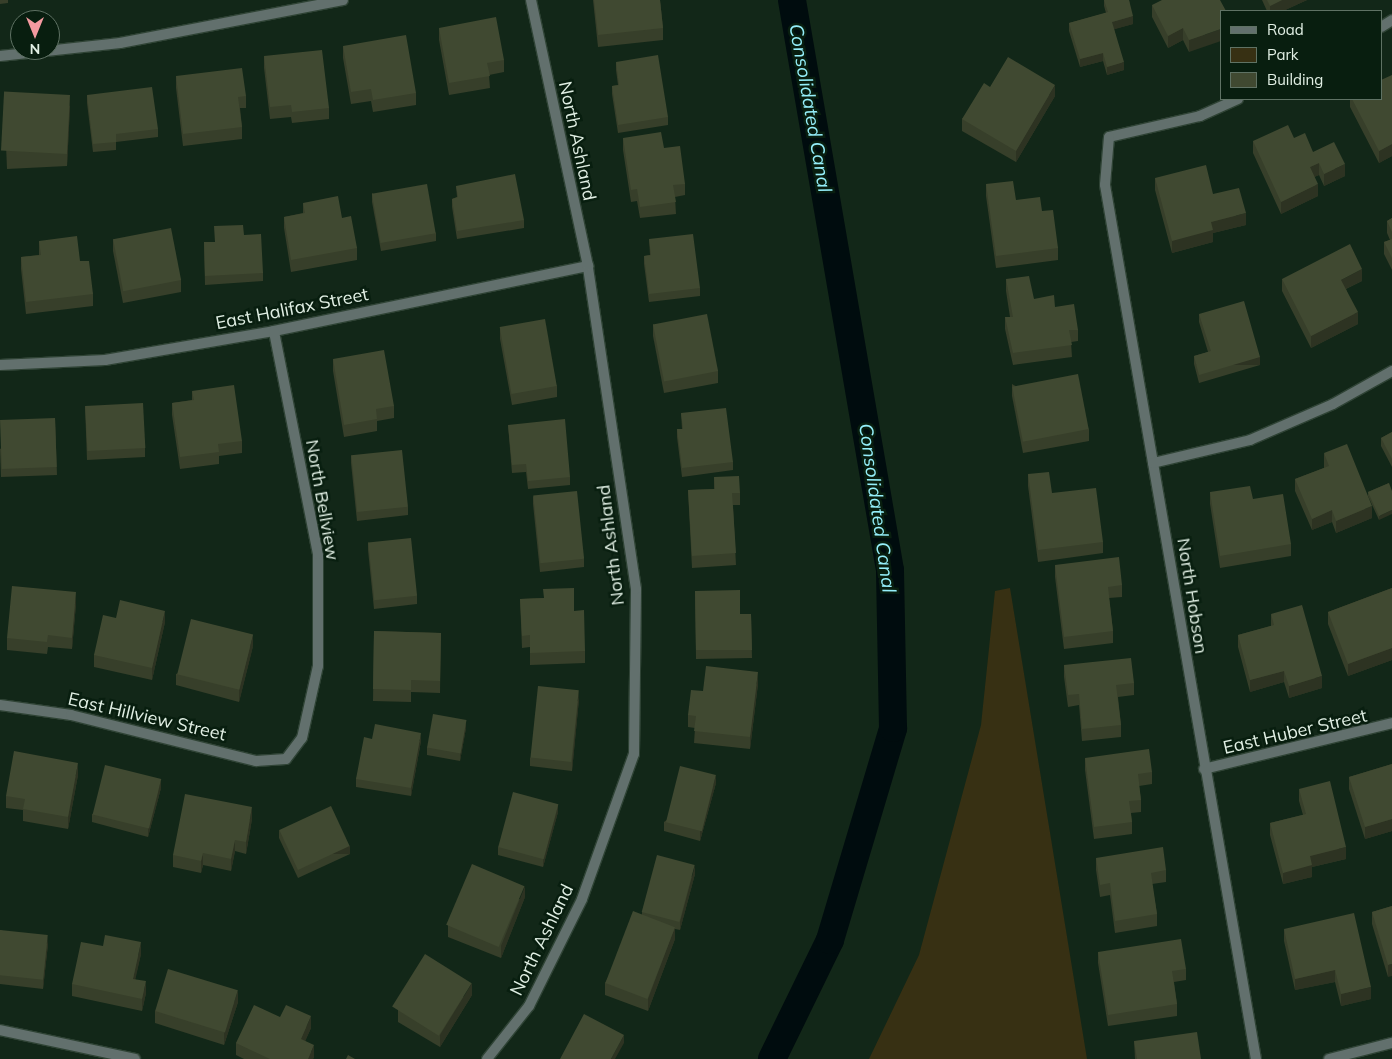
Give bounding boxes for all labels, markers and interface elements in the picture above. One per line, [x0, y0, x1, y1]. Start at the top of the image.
north arrow [10, 10, 60, 60]
legend [1220, 10, 1382, 100]
text: Road [1267, 20, 1304, 39]
water label: Consolidated Canal [784, 22, 836, 194]
text: N [30, 40, 40, 58]
text: Park [1267, 45, 1299, 64]
text: Building [1267, 70, 1323, 89]
street label: North Ashland [554, 79, 600, 203]
street label: East Halifax Street [214, 284, 370, 334]
water label: Consolidated Canal [854, 422, 900, 594]
street label: North Bellview [301, 438, 343, 562]
street label: North Ashland [593, 483, 629, 607]
street label: North Hobson [1172, 537, 1212, 655]
street label: East Hillview Street [66, 688, 228, 746]
street label: East Huber Street [1221, 705, 1369, 759]
street label: North Ashland [506, 881, 578, 999]

